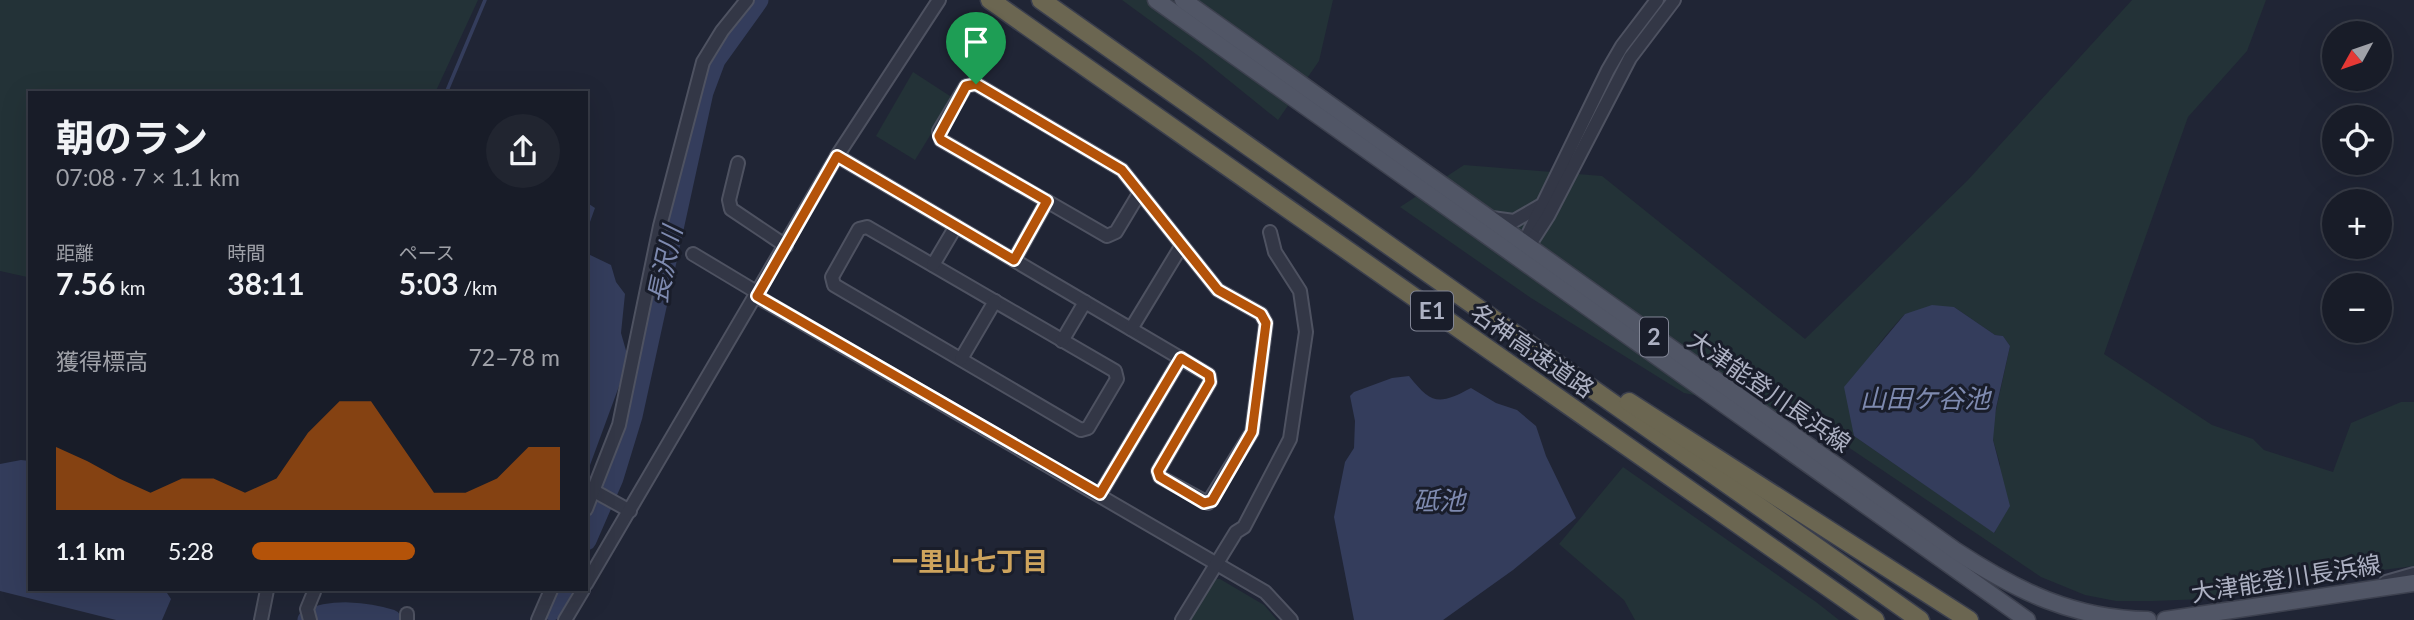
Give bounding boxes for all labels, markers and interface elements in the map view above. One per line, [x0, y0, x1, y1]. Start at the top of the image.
pin [946, 12.0, 1006, 84]
north arrow [2322, 21, 2392, 91]
map controls [2322, 21, 2392, 343]
icon: arrive [957, 23, 995, 61]
button: locate [2322, 105, 2392, 175]
text: 朝のラン [56, 114, 208, 160]
button: share [486, 114, 560, 188]
text: 07:08 · 7 × 1.1 km [56, 163, 240, 191]
button: + [2322, 189, 2392, 259]
water label: 長沢川 [640, 220, 688, 306]
text: 距離 [56, 241, 94, 264]
text: 時間 [227, 241, 265, 264]
text: ペース [399, 241, 455, 264]
text: 7.56 [56, 265, 115, 301]
text: 38:11 [227, 265, 305, 301]
text: 5:03 [399, 265, 459, 301]
button: − [2322, 273, 2392, 343]
text: km [115, 276, 145, 299]
text: /km [459, 276, 497, 299]
road number: E1 [1411, 292, 1453, 330]
street label: 名神高速道路 [1466, 297, 1600, 403]
road number: 2 [1640, 318, 1668, 356]
street label: 大津能登川長浜線 [1683, 324, 1857, 458]
text: 72–78 m [468, 343, 560, 371]
text: 獲得標高 [56, 347, 148, 375]
water label: 山田ケ谷池 [1860, 382, 1993, 414]
water label: 砥池 [1413, 484, 1468, 516]
text: 1.1 km [56, 537, 125, 565]
text: 5:28 [168, 537, 214, 565]
district label: 一里山七丁目 [892, 545, 1048, 577]
street label: 大津能登川長浜線 [2189, 548, 2383, 607]

